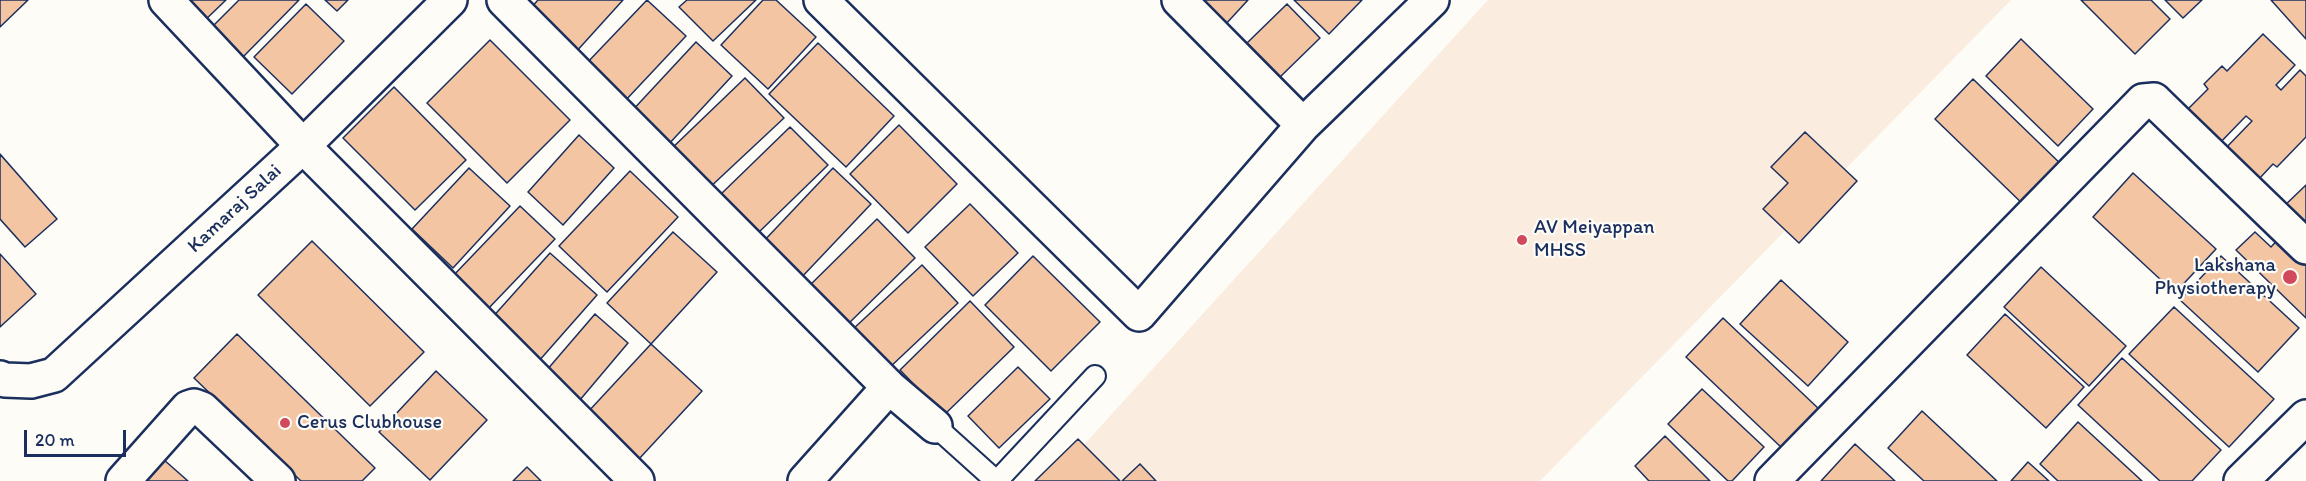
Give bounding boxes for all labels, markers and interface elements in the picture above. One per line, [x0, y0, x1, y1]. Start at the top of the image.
street label: Kamaraj Salai [183, 159, 287, 259]
place label: AV Meiyappan MHSS [1534, 216, 1655, 263]
marker: AV Meiyappan MHSS [1515, 233, 1529, 247]
place label: Lakshana Physiotherapy [2154, 254, 2276, 301]
marker: Lakshana Physiotherapy [2281, 268, 2299, 286]
place label: Cerus Clubhouse [297, 411, 442, 435]
marker: Cerus Clubhouse [278, 416, 292, 430]
scale bar [27, 418, 129, 456]
text: 20 m [35, 429, 75, 451]

